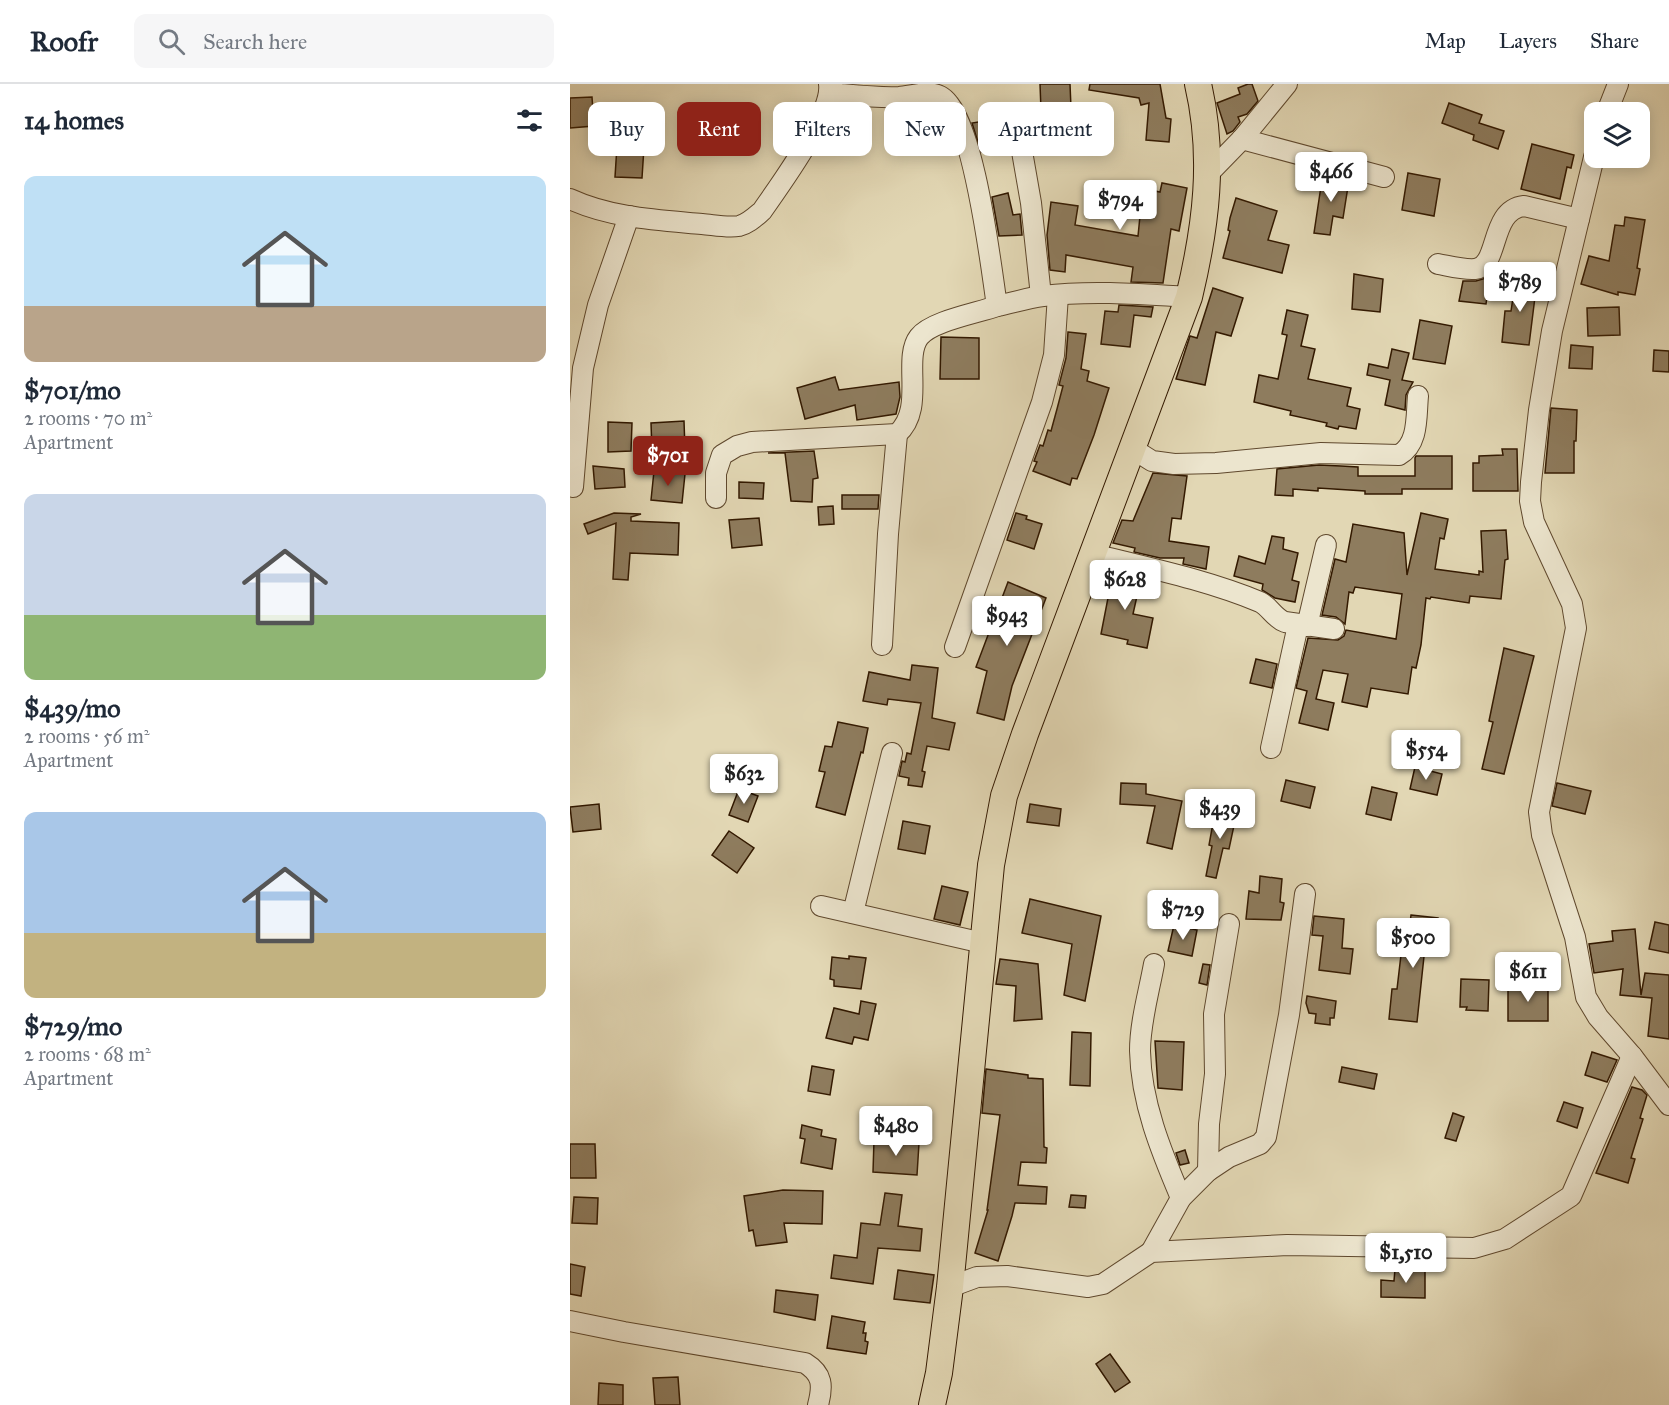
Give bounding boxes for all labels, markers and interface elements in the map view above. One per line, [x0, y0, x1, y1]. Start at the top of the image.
search box [134, 14, 554, 68]
text: Roofr [30, 24, 98, 59]
icon: search [155, 25, 188, 58]
text: Search here [203, 28, 307, 55]
text: Map [1425, 28, 1466, 54]
text: Layers [1499, 28, 1557, 54]
text: Share [1590, 28, 1639, 54]
chip: Buy [588, 102, 665, 156]
chip: Rent [677, 102, 761, 156]
chip: Filters [773, 102, 872, 156]
chip: New [884, 102, 966, 156]
chip: Apartment [978, 102, 1114, 156]
map controls [1584, 102, 1650, 168]
button: layers [1584, 102, 1650, 168]
text: 14 homes [24, 104, 124, 136]
icon: filters [513, 104, 546, 137]
pin: $466 [1295, 152, 1367, 203]
text: $466 [1309, 159, 1353, 183]
pin: $794 [1084, 180, 1156, 231]
text: $794 [1098, 187, 1142, 211]
icon: home [231, 215, 339, 323]
pin: $789 [1484, 262, 1556, 313]
text: $789 [1498, 269, 1542, 293]
text: $701/mo [24, 374, 121, 406]
text: 2 rooms · 70 m² [24, 406, 152, 430]
text: Apartment [24, 430, 113, 454]
pin: $701 [632, 436, 704, 487]
text: $701 [647, 443, 689, 467]
icon: home [231, 533, 339, 641]
pin: $628 [1089, 560, 1161, 611]
text: $628 [1104, 567, 1146, 591]
pin: $943 [971, 596, 1043, 647]
text: $943 [986, 603, 1028, 627]
text: $439/mo [24, 692, 121, 724]
text: 2 rooms · 56 m² [24, 724, 150, 748]
pin: $554 [1390, 730, 1462, 781]
text: $554 [1405, 737, 1447, 761]
text: Apartment [24, 748, 113, 772]
pin: $632 [708, 754, 780, 805]
text: $632 [724, 761, 764, 785]
pin: $439 [1184, 789, 1256, 840]
text: $439 [1199, 796, 1241, 820]
icon: home [231, 851, 339, 959]
pin: $729 [1147, 890, 1219, 941]
text: $729 [1161, 897, 1205, 921]
pin: $500 [1377, 918, 1449, 969]
text: $500 [1391, 925, 1435, 949]
pin: $611 [1492, 952, 1564, 1003]
text: $611 [1509, 959, 1547, 983]
text: $729/mo [24, 1010, 122, 1042]
text: 2 rooms · 68 m² [24, 1042, 151, 1066]
text: Apartment [24, 1066, 113, 1090]
pin: $480 [860, 1106, 932, 1157]
text: $480 [873, 1113, 919, 1137]
pin: $1,510 [1357, 1233, 1455, 1284]
text: $1,510 [1379, 1240, 1433, 1264]

